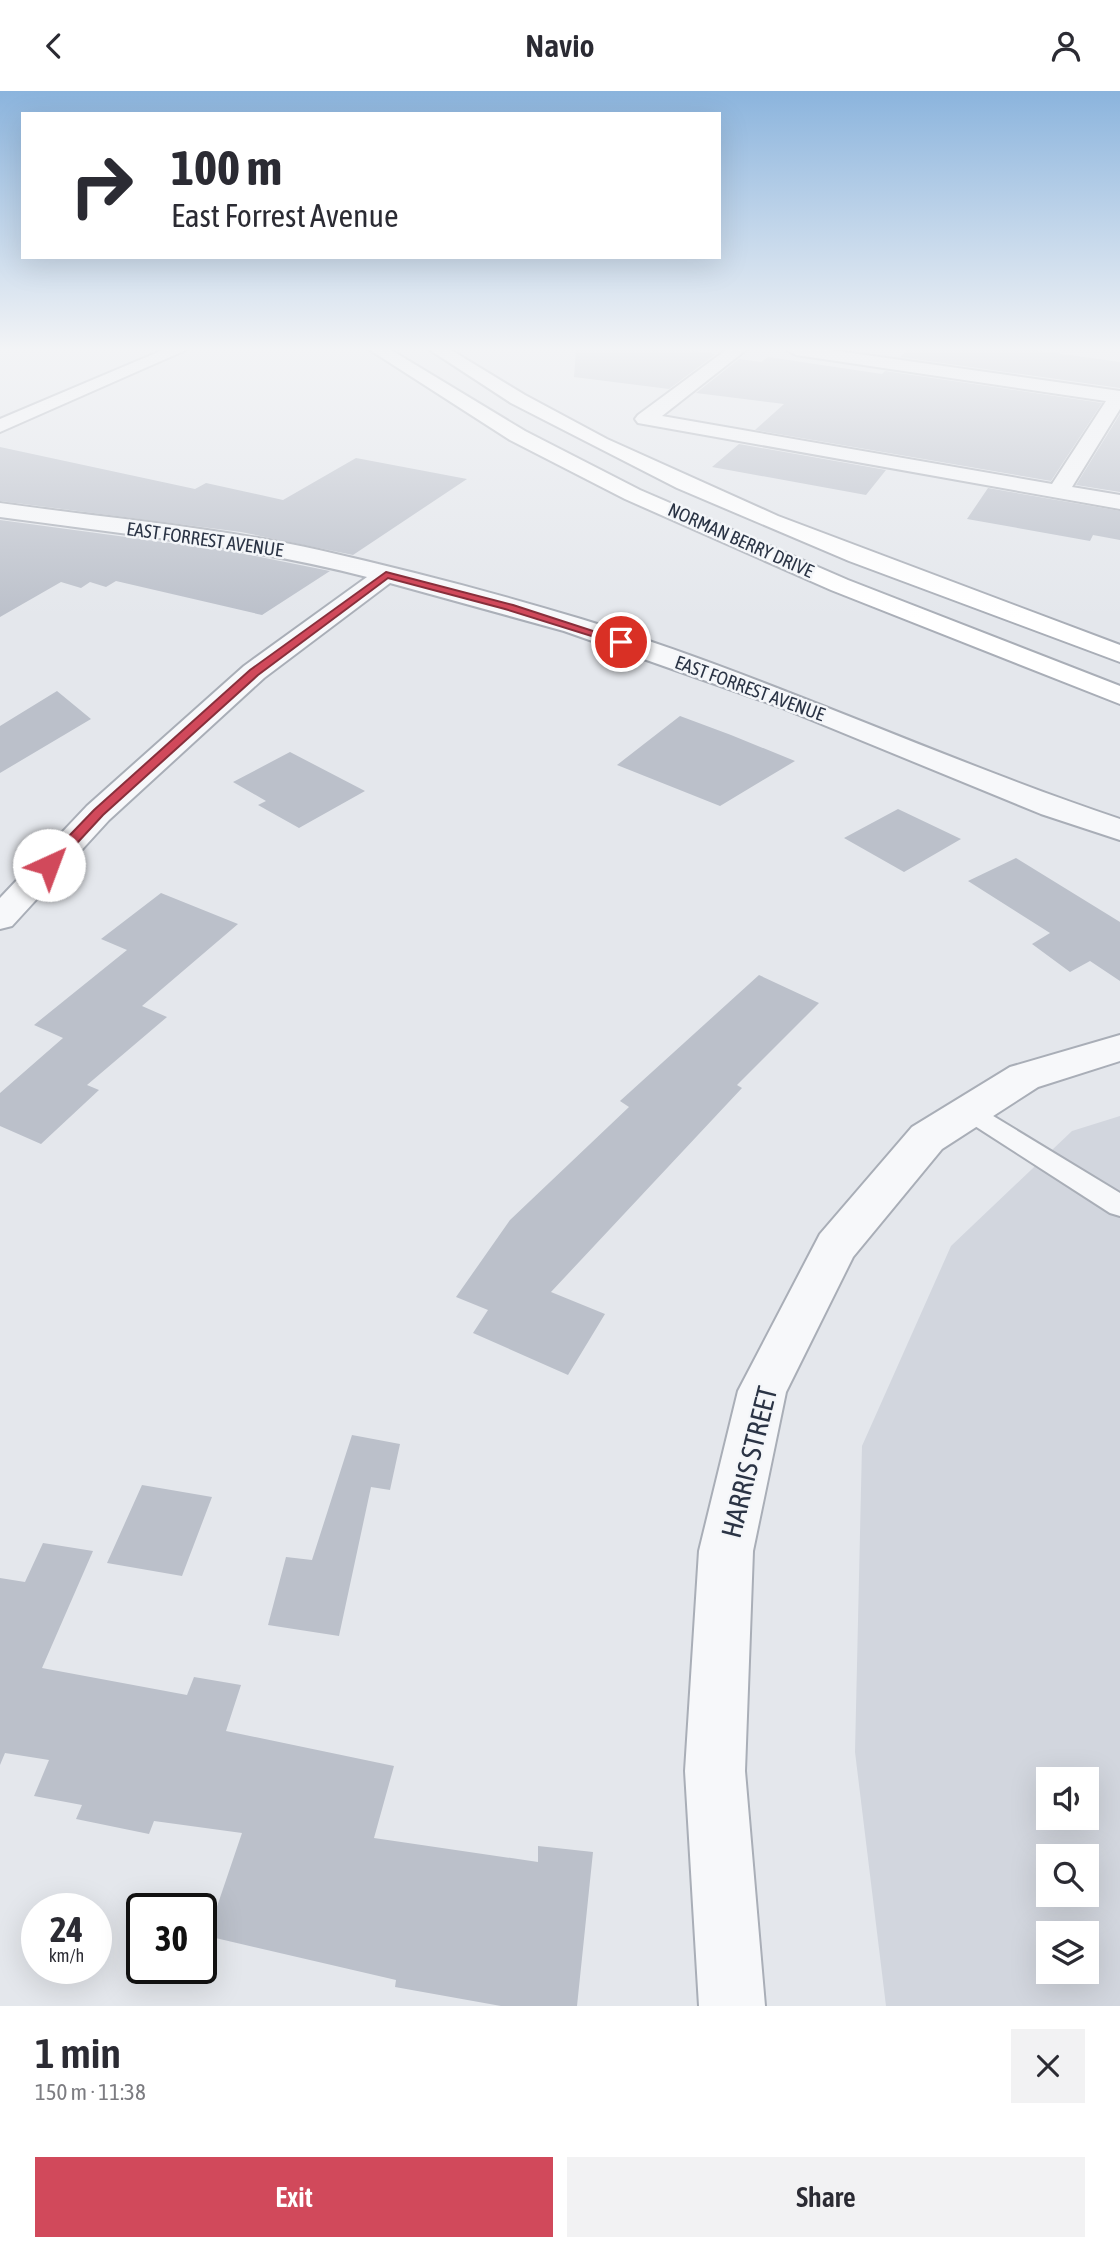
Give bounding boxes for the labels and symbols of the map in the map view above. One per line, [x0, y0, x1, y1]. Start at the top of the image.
street label: NORMAN BERRY DRIVE [665, 498, 817, 582]
street label: EAST FORREST AVENUE [125, 517, 285, 561]
pin [591, 612, 651, 672]
street label: EAST FORREST AVENUE [672, 651, 828, 725]
position arrow [12, 828, 86, 902]
street label: HARRIS STREET [715, 1383, 783, 1541]
speed limit sign: 30 [126, 1893, 217, 1984]

